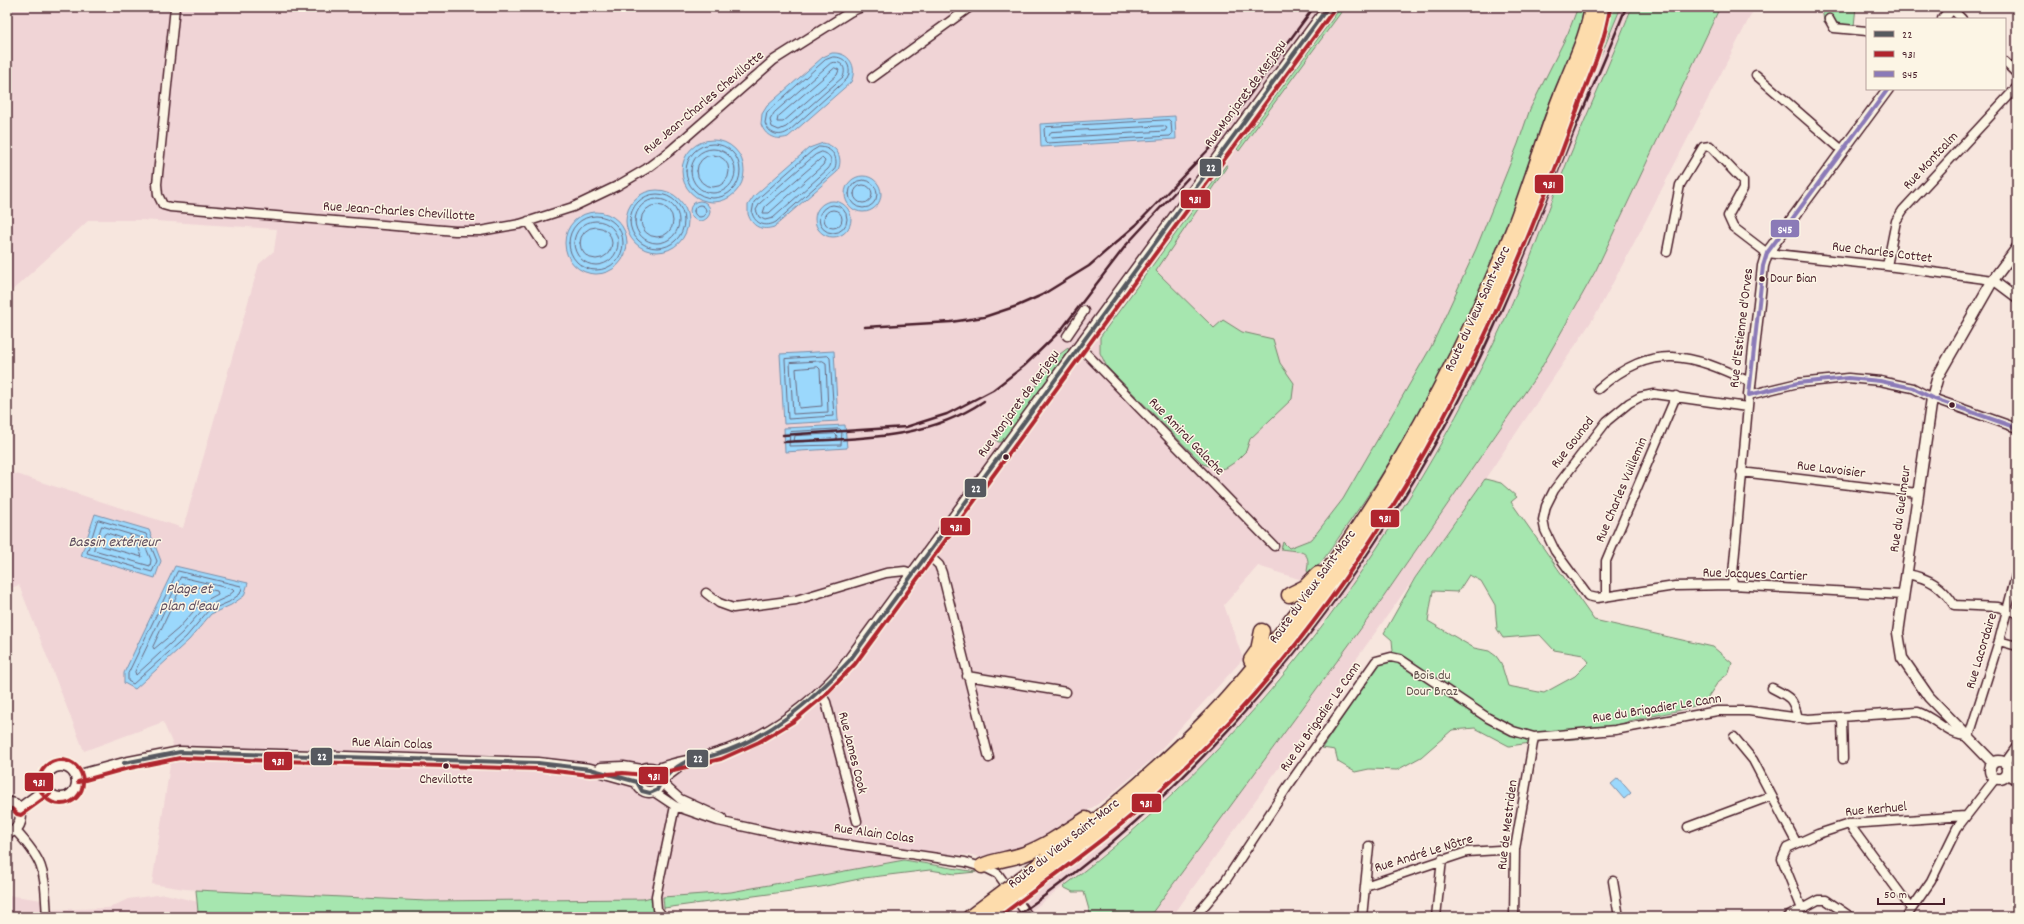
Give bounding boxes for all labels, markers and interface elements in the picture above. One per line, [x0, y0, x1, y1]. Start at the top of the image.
legend [1866, 18, 2006, 90]
text: 22 [1902, 27, 1913, 44]
street label: Rue Monjaret de Kerjegu [1200, 36, 1292, 152]
street label: Rue Jean-Charles Chevillotte [639, 46, 769, 160]
text: 931 [1902, 47, 1915, 64]
text: S45 [1902, 67, 1918, 84]
street label: Rue Montcalm [1899, 127, 1963, 195]
line badge: 22 [1199, 158, 1222, 177]
text: 22 [1206, 161, 1216, 177]
line badge: 931 [1534, 174, 1564, 194]
text: 931 [1543, 178, 1555, 194]
line badge: 931 [1180, 189, 1211, 209]
text: 931 [1189, 193, 1201, 209]
street label: Rue Jean-Charles Chevillotte [322, 197, 476, 227]
line badge: S45 [1770, 219, 1800, 238]
text: S45 [1778, 223, 1792, 239]
street label: Rue Charles Cottet [1831, 237, 1933, 269]
street label: Route du Vieux Saint-Marc [1440, 243, 1516, 375]
street label: Rue d'Estienne d'Orves [1725, 267, 1759, 389]
place label: Dour Bian [1770, 270, 1817, 289]
marker: Dour Bian [1757, 274, 1767, 284]
street label: Rue Monjaret de Kerjegu [973, 346, 1065, 462]
street label: Rue Amiral Galache [1143, 393, 1229, 481]
unlabelled marker [1947, 400, 1957, 410]
street label: Rue Gounod [1546, 413, 1600, 473]
street label: Rue Charles Vuillemin [1591, 434, 1653, 546]
unlabelled marker [1001, 452, 1011, 462]
street label: Rue Lavoisier [1796, 456, 1867, 484]
street label: Rue du Guelmeur [1885, 463, 1917, 554]
line badge: 22 [964, 478, 987, 498]
text: 22 [971, 482, 981, 498]
line badge: 931 [1370, 509, 1400, 528]
text: 931 [1379, 512, 1391, 528]
line badge: 931 [940, 517, 971, 536]
text: 931 [950, 521, 962, 537]
street label: Route du Vieux Saint-Marc [1265, 526, 1361, 648]
water label: Bassin extérieur [69, 532, 161, 554]
street label: Rue Jacques Cartier [1702, 563, 1809, 587]
water label: Plage et plan d'eau [160, 579, 220, 618]
street label: Rue Lacordaire [1961, 610, 2003, 692]
street label: Rue du Brigadier Le Cann [1275, 658, 1367, 776]
park label: Bois du Dour Braz [1406, 666, 1458, 702]
street label: Rue du Brigadier Le Cann [1591, 689, 1723, 729]
street label: Rue James Cook [832, 710, 872, 796]
street label: Rue Alain Colas [351, 733, 433, 755]
line badge: 22 [310, 747, 333, 766]
line badge: 22 [686, 749, 709, 768]
text: 22 [317, 750, 327, 766]
line badge: 931 [263, 751, 293, 771]
text: 22 [693, 752, 703, 768]
text: 931 [272, 755, 284, 771]
marker: Chevillotte [441, 761, 451, 771]
line badge: 931 [638, 766, 669, 785]
text: 931 [648, 770, 660, 786]
place label: Chevillotte [419, 771, 473, 790]
line badge: 931 [24, 772, 54, 792]
text: 931 [33, 776, 45, 792]
street label: Rue de Mestriden [1493, 779, 1523, 871]
line badge: 931 [1131, 793, 1162, 813]
street label: Route du Vieux Saint-Marc [1004, 794, 1124, 894]
text: 931 [1140, 797, 1152, 813]
street label: Rue Kerhuel [1844, 797, 1908, 823]
street label: Rue Alain Colas [833, 818, 916, 850]
street label: Rue André Le Nôtre [1372, 830, 1476, 878]
scale bar [1878, 880, 1944, 906]
text: 50 m [1884, 887, 1907, 904]

